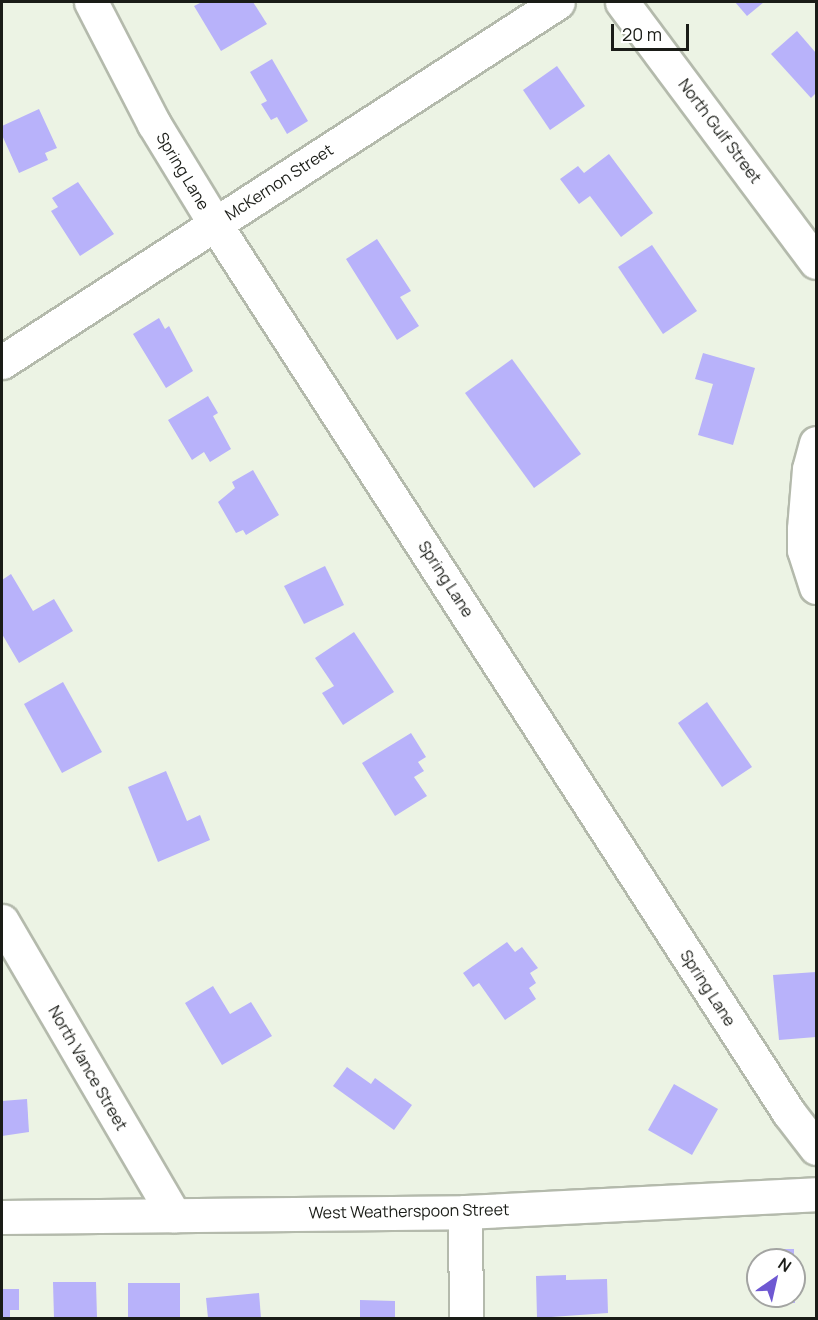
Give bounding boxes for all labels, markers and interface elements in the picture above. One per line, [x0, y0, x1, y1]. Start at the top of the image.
scale bar [614, 12, 692, 50]
text: 20 m [622, 22, 662, 46]
street label: North Gulf Street [675, 75, 765, 187]
street label: Spring Lane [152, 129, 214, 213]
street label: McKernon Street [221, 140, 337, 224]
street label: Spring Lane [414, 537, 478, 621]
street label: Spring Lane [676, 946, 740, 1030]
street label: North Vance Street [45, 1002, 131, 1134]
street label: West Weatherspoon Street [309, 1200, 509, 1222]
north arrow [746, 1248, 806, 1308]
text: N [774, 1252, 796, 1277]

